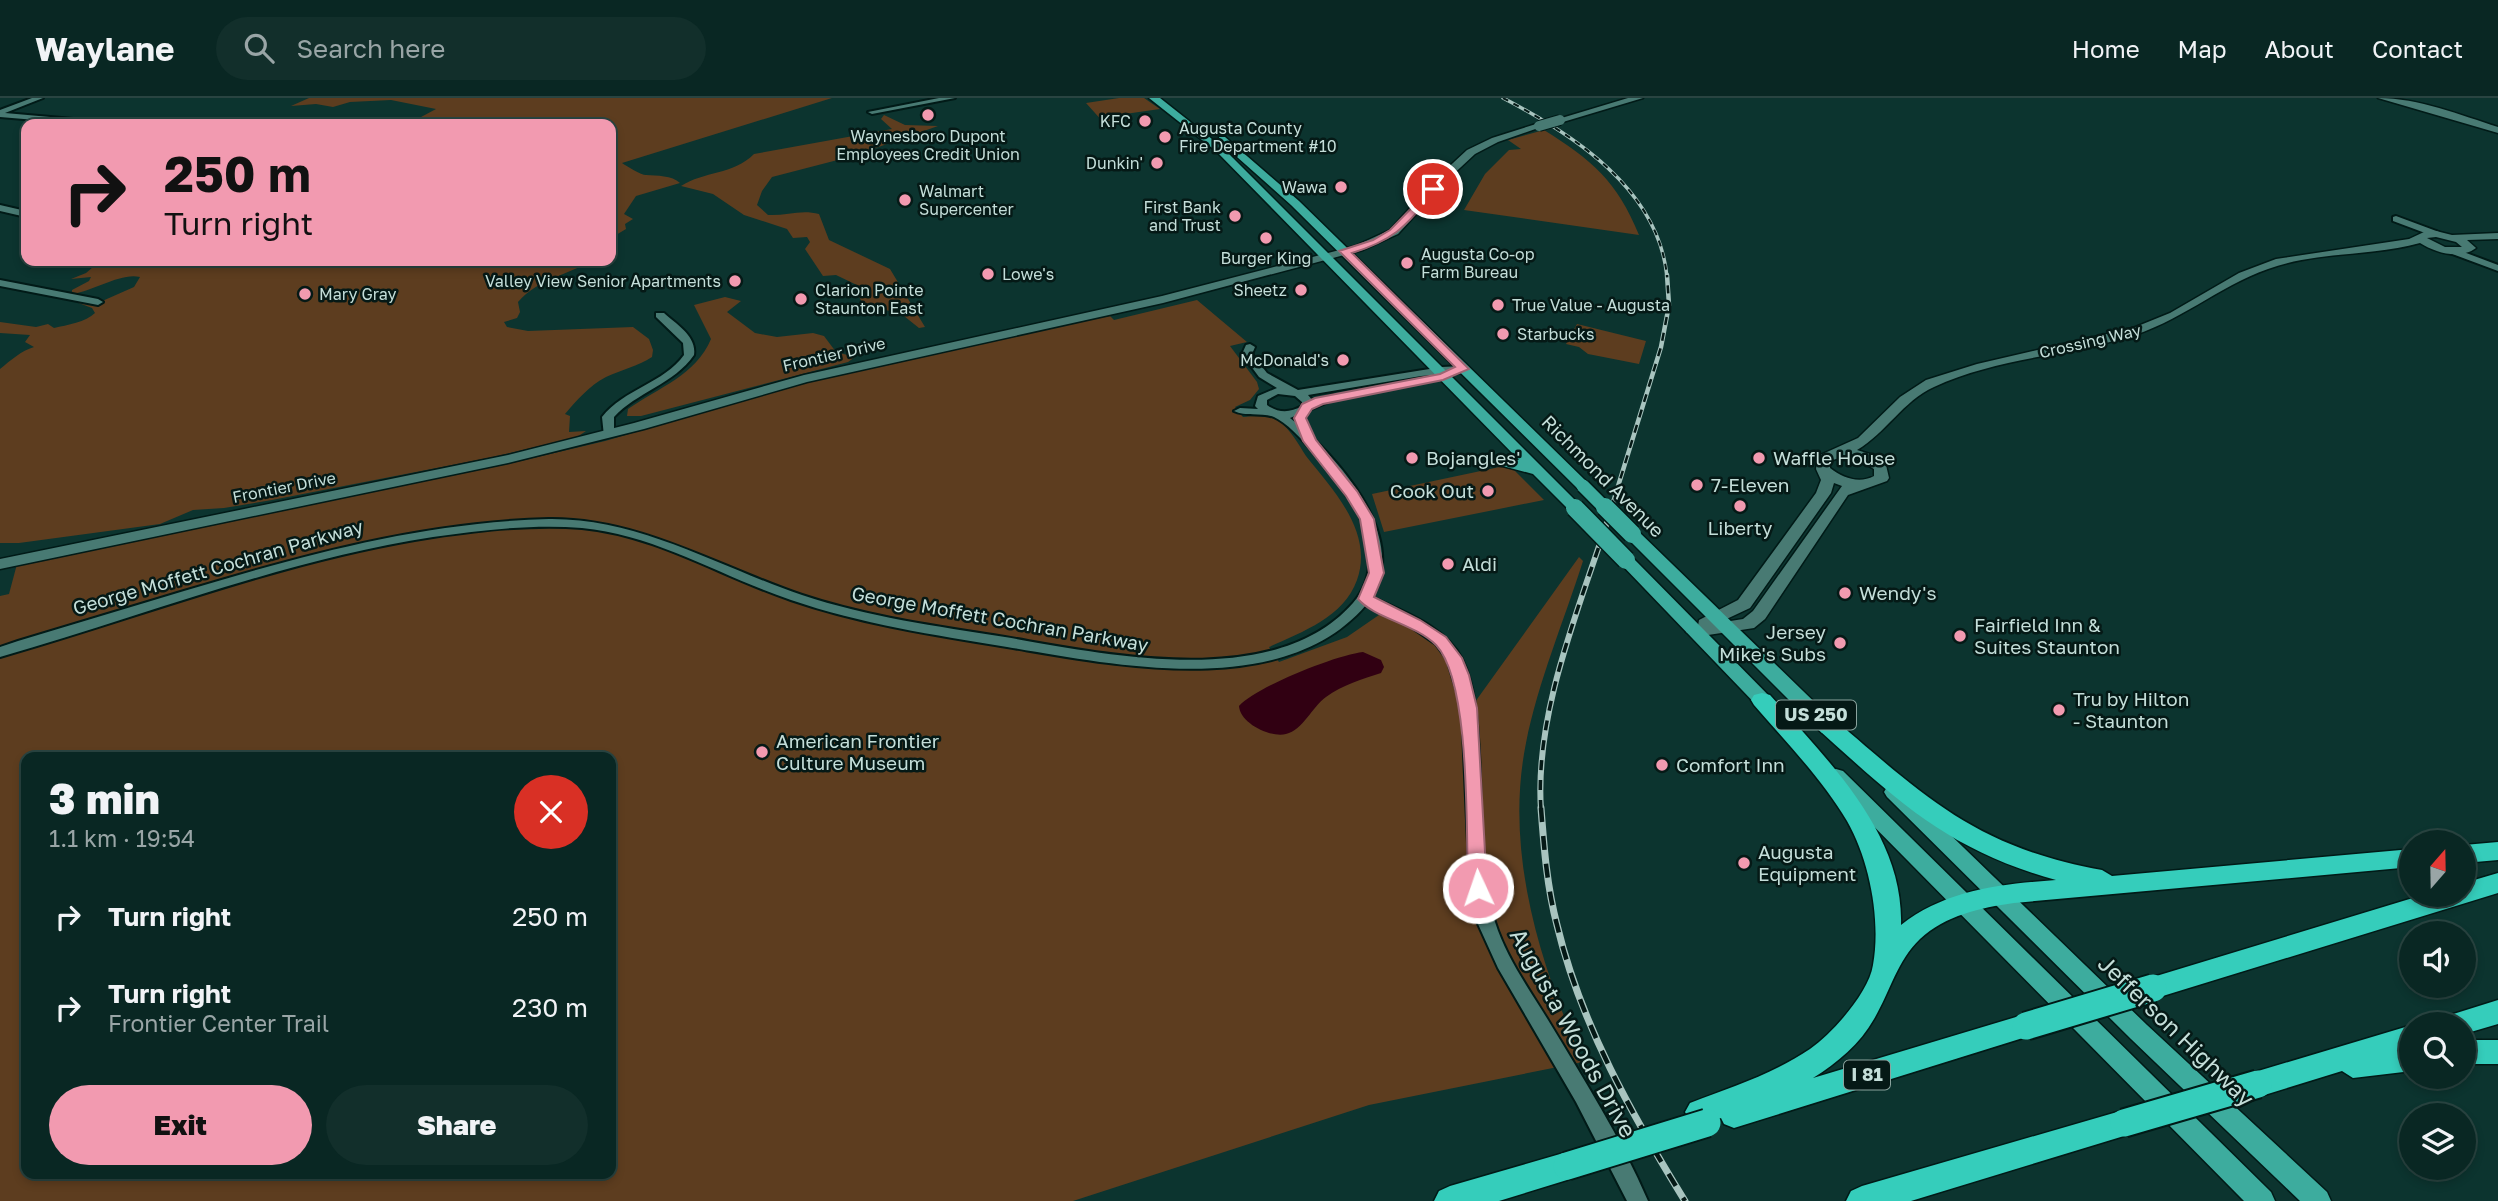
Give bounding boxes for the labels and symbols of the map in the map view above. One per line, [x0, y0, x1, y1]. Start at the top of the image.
marker: Waynesboro Dupont Employees Credit Union [920, 107, 936, 123]
place label: KFC [1100, 111, 1131, 131]
marker: KFC [1137, 113, 1153, 129]
place label: Augusta County Fire Department #10 [1179, 118, 1337, 156]
place label: Waynesboro Dupont Employees Credit Union [836, 126, 1020, 164]
marker: Augusta County Fire Department #10 [1157, 129, 1173, 145]
place label: Dunkin' [1086, 153, 1143, 173]
marker: Dunkin' [1149, 155, 1165, 171]
pin [1403, 159, 1463, 219]
place label: Wawa [1282, 177, 1327, 197]
marker: Wawa [1333, 179, 1349, 195]
place label: Walmart Supercenter [919, 181, 1014, 219]
marker: Walmart Supercenter [897, 192, 913, 208]
place label: First Bank and Trust [1143, 197, 1221, 235]
marker: First Bank and Trust [1227, 208, 1243, 224]
marker: Burger King [1258, 230, 1274, 246]
place label: Augusta Co-op Farm Bureau [1421, 244, 1535, 282]
place label: Burger King [1221, 248, 1311, 268]
marker: Augusta Co-op Farm Bureau [1399, 255, 1415, 271]
place label: Lowe's [1002, 264, 1054, 284]
marker: Lowe's [980, 266, 996, 282]
place label: Valley View Senior Apartments [485, 271, 721, 291]
marker: Valley View Senior Apartments [727, 273, 743, 289]
place label: Clarion Pointe Staunton East [815, 280, 924, 318]
place label: Sheetz [1233, 280, 1287, 300]
marker: Sheetz [1293, 282, 1309, 298]
place label: Mary Gray [319, 284, 397, 304]
marker: Mary Gray [297, 286, 313, 302]
marker: Clarion Pointe Staunton East [793, 291, 809, 307]
place label: True Value - Augusta [1512, 295, 1670, 315]
marker: True Value - Augusta [1490, 297, 1506, 313]
street label: Crossing Way [2037, 320, 2143, 362]
place label: Starbucks [1517, 324, 1594, 344]
marker: Starbucks [1495, 326, 1511, 342]
street label: Frontier Drive [781, 332, 887, 376]
place label: McDonald's [1240, 350, 1329, 370]
marker: McDonald's [1335, 352, 1351, 368]
street label: Richmond Avenue [1537, 410, 1669, 542]
place label: Bojangles' [1426, 446, 1521, 469]
place label: Waffle House [1773, 446, 1895, 469]
marker: Bojangles' [1404, 450, 1420, 466]
marker: Waffle House [1751, 450, 1767, 466]
street label: Frontier Drive [231, 467, 337, 507]
place label: 7-Eleven [1711, 473, 1789, 496]
marker: 7-Eleven [1689, 477, 1705, 493]
place label: Cook Out [1390, 479, 1474, 502]
marker: Cook Out [1480, 483, 1496, 499]
marker: Liberty [1732, 498, 1748, 514]
street label: George Moffett Cochran Parkway [70, 514, 366, 619]
place label: Liberty [1707, 516, 1773, 539]
place label: Aldi [1462, 552, 1497, 575]
marker: Aldi [1440, 556, 1456, 572]
street label: George Moffett Cochran Parkway [850, 581, 1151, 656]
place label: Wendy's [1859, 581, 1937, 604]
marker: Wendy's [1837, 585, 1853, 601]
place label: Fairfield Inn & Suites Staunton [1974, 613, 2120, 658]
place label: Jersey Mike's Subs [1719, 620, 1826, 665]
marker: Fairfield Inn & Suites Staunton [1952, 628, 1968, 644]
marker: Jersey Mike's Subs [1832, 635, 1848, 651]
place label: Tru by Hilton - Staunton [2073, 687, 2189, 732]
road number: US 250 [1776, 700, 1856, 730]
marker: Tru by Hilton - Staunton [2051, 702, 2067, 718]
place label: American Frontier Culture Museum [776, 729, 940, 774]
marker: American Frontier Culture Museum [754, 744, 770, 760]
place label: Comfort Inn [1676, 753, 1785, 776]
marker: Comfort Inn [1654, 757, 1670, 773]
north arrow [2399, 830, 2476, 906]
place label: Augusta Equipment [1758, 840, 1856, 885]
position arrow [1441, 851, 1515, 925]
marker: Augusta Equipment [1736, 855, 1752, 871]
street label: Augusta Woods Drive [1505, 923, 1643, 1142]
street label: Jefferson Highway [2093, 949, 2261, 1112]
road number: I 81 [1844, 1060, 1890, 1090]

